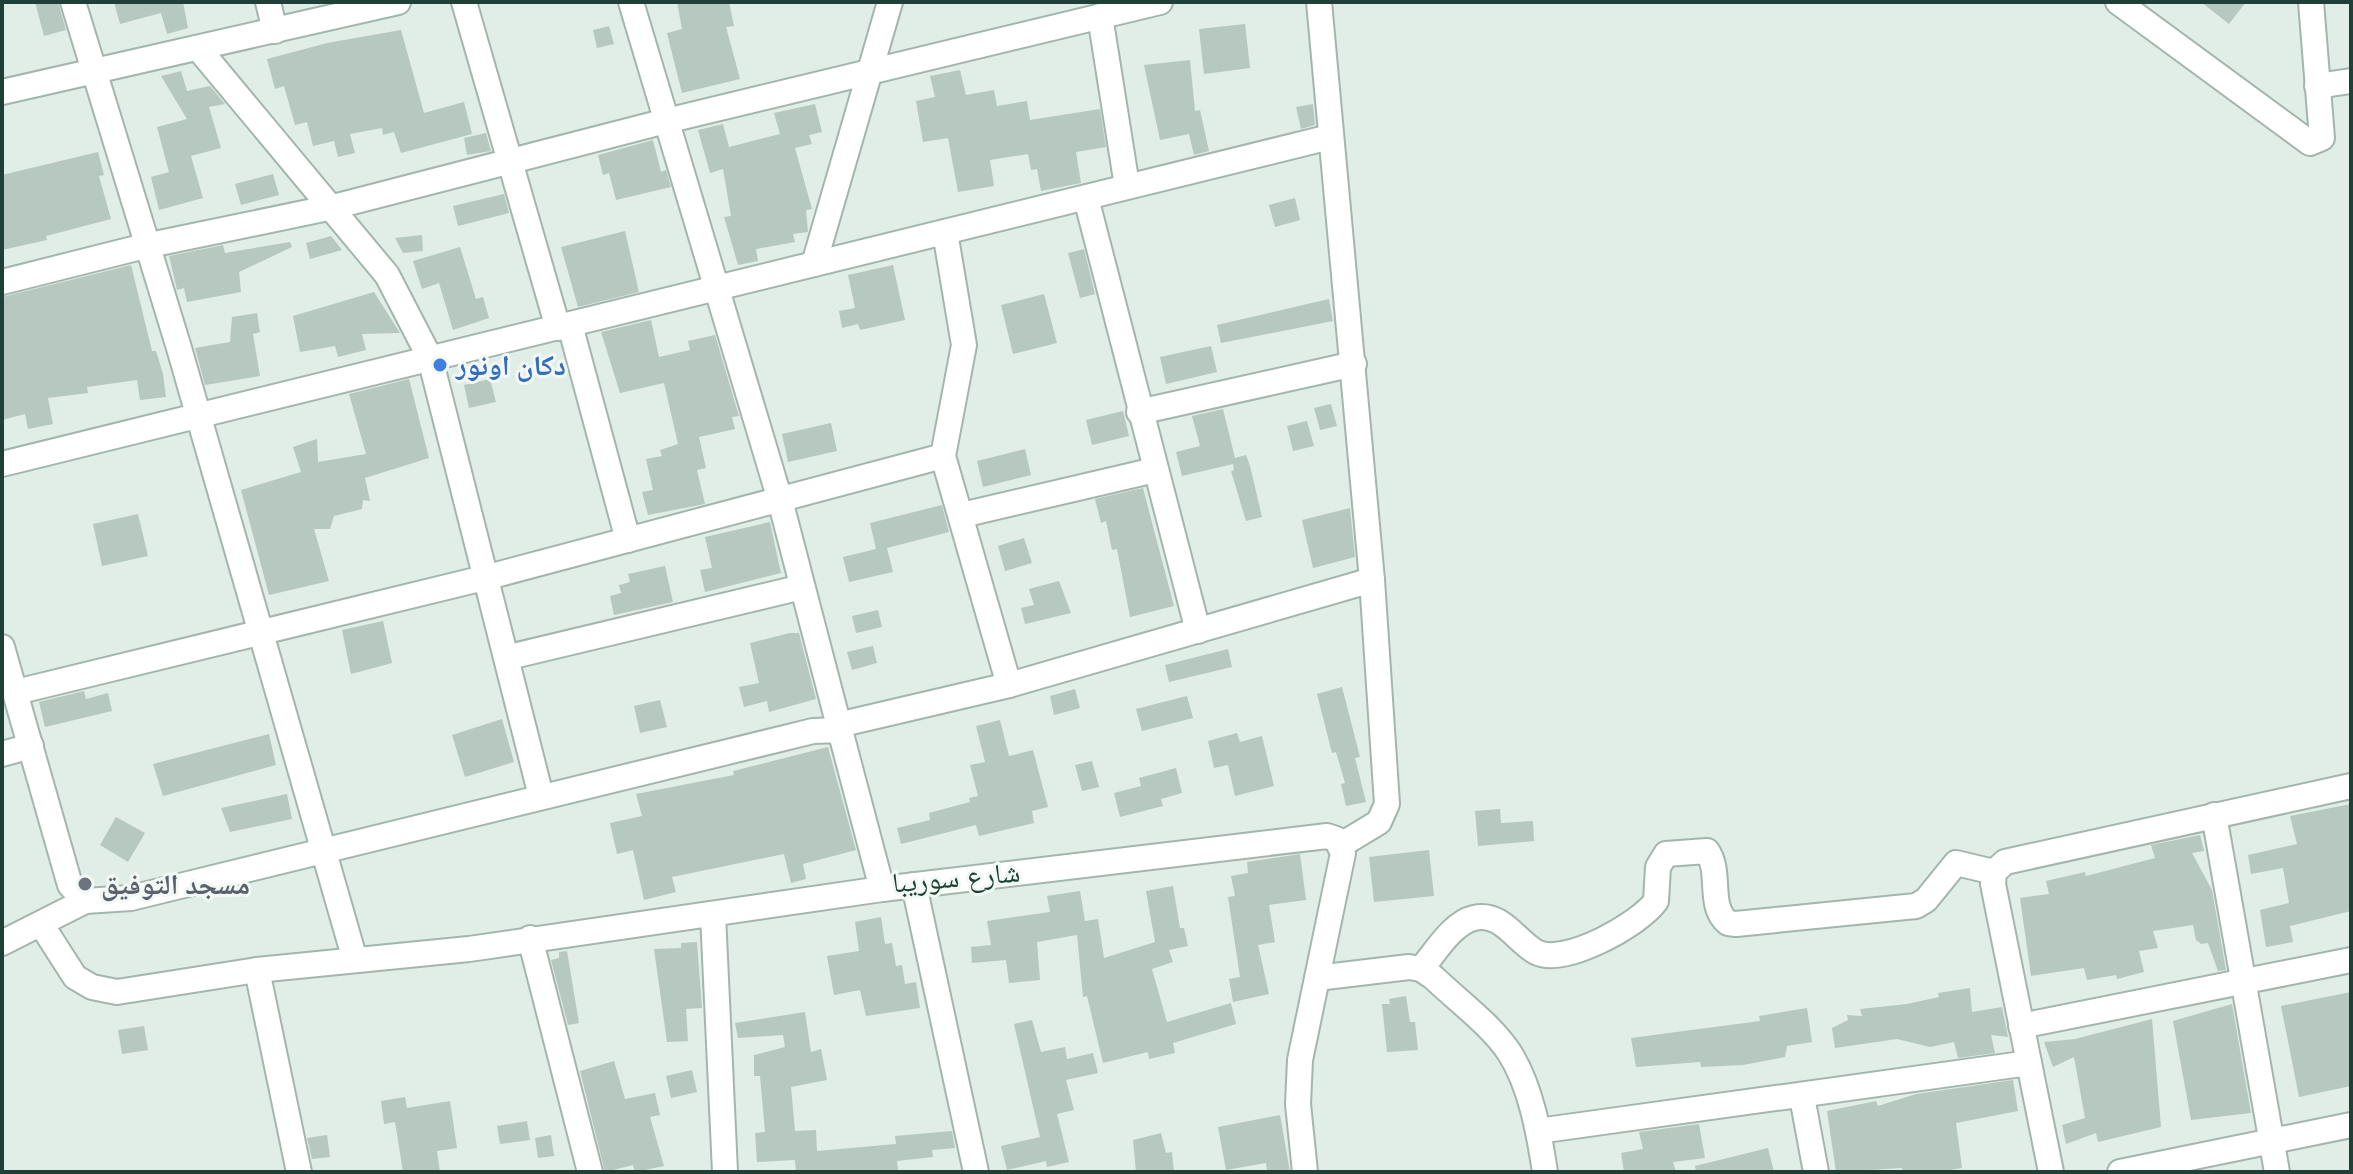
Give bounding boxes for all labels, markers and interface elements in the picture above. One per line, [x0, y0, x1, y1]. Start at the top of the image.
place label: دكان اونور [455, 348, 566, 382]
marker: دكان اونور [431, 356, 449, 374]
street label: شارع سوريبا [891, 854, 1021, 901]
place label: مسجد التوفيق [101, 867, 250, 902]
marker: مسجد التوفيق [76, 875, 94, 893]

